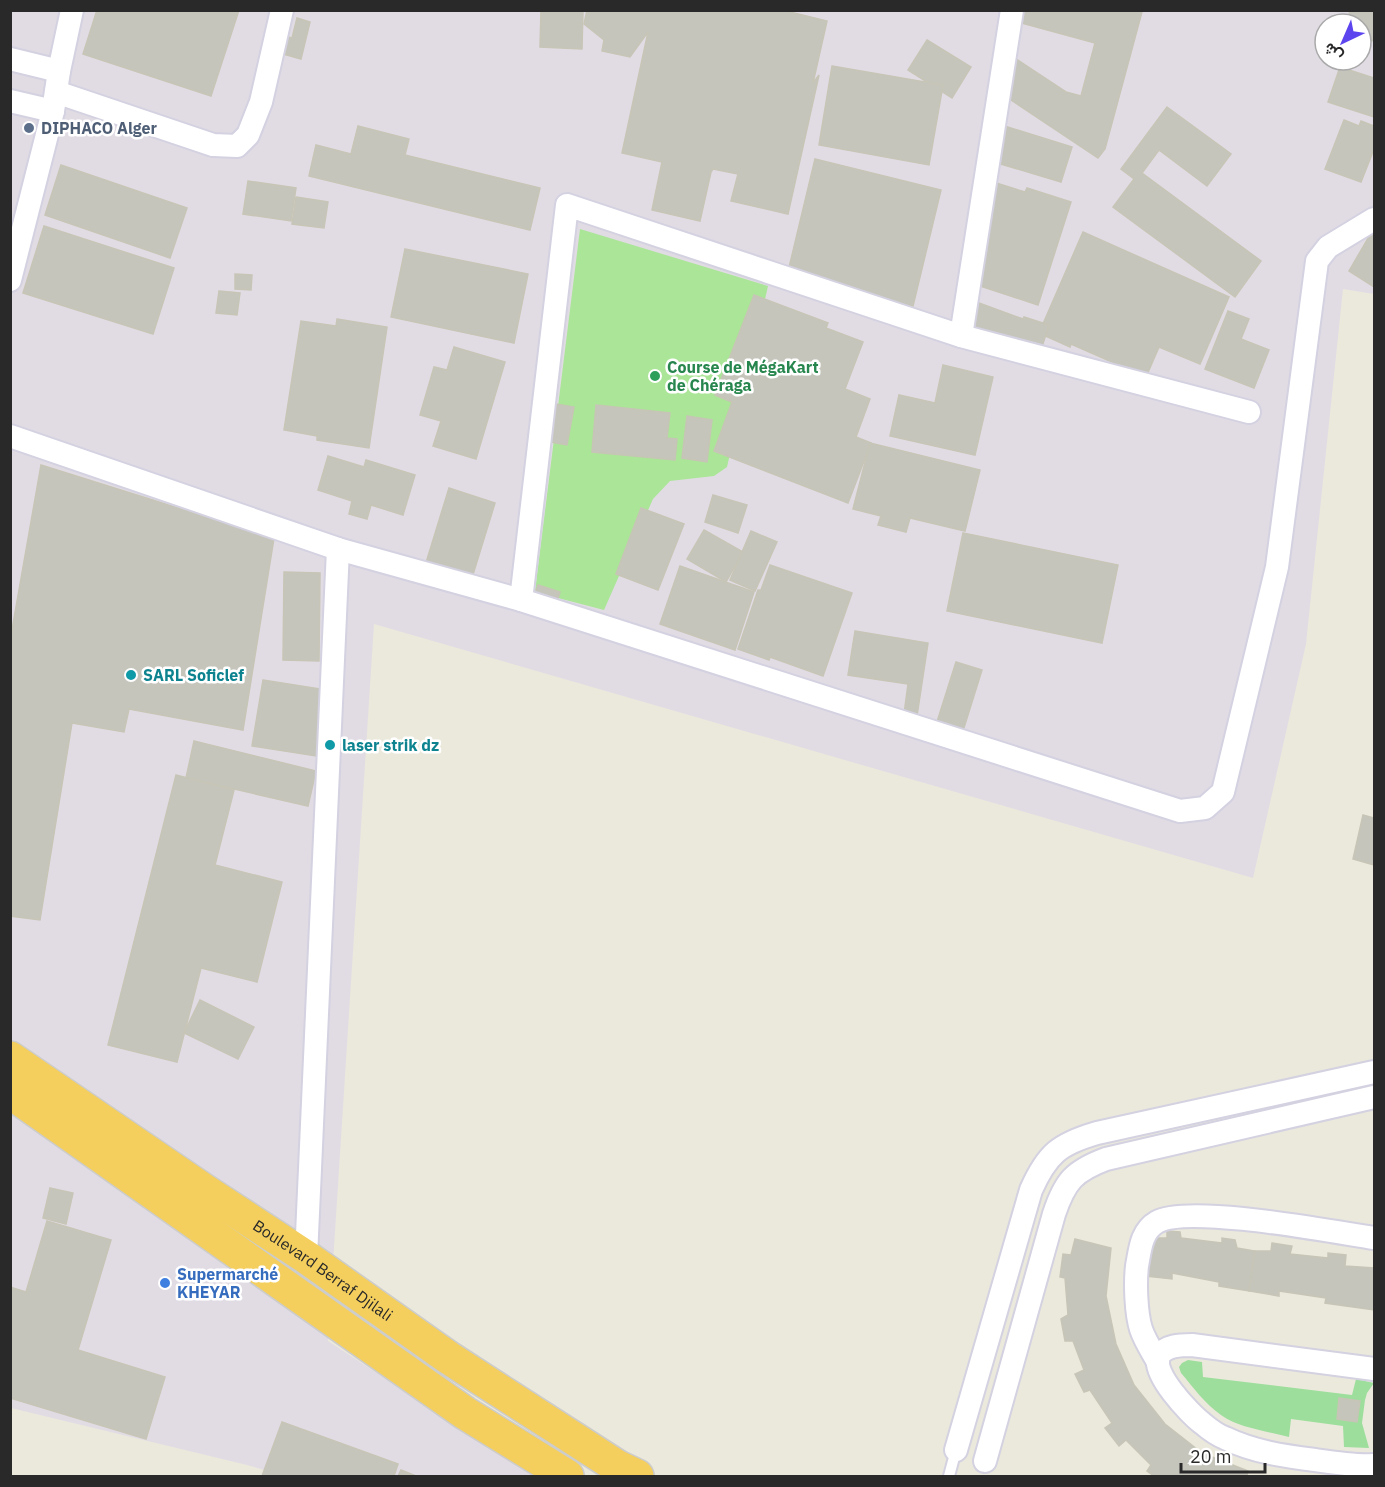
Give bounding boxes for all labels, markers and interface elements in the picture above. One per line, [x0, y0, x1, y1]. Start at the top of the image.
north arrow [1313, 12, 1373, 72]
text: ش [1319, 39, 1346, 67]
place label: DIPHACO Alger [41, 118, 158, 138]
marker: DIPHACO Alger [22, 121, 36, 135]
place label: Course de MégaKart de Chéraga [667, 357, 819, 395]
marker: Course de MégaKart de Chéraga [648, 369, 662, 383]
place label: SARL Soficlef [143, 665, 244, 685]
marker: SARL Soficlef [124, 668, 138, 682]
place label: laser strik dz [342, 735, 439, 755]
marker: laser strik dz [323, 738, 337, 752]
street label: Boulevard Berraf Djilali [249, 1215, 397, 1325]
place label: Supermarché KHEYAR [177, 1264, 278, 1302]
marker: Supermarché KHEYAR [158, 1276, 172, 1290]
scale bar [1181, 1436, 1265, 1474]
text: 20 m [1190, 1445, 1232, 1468]

